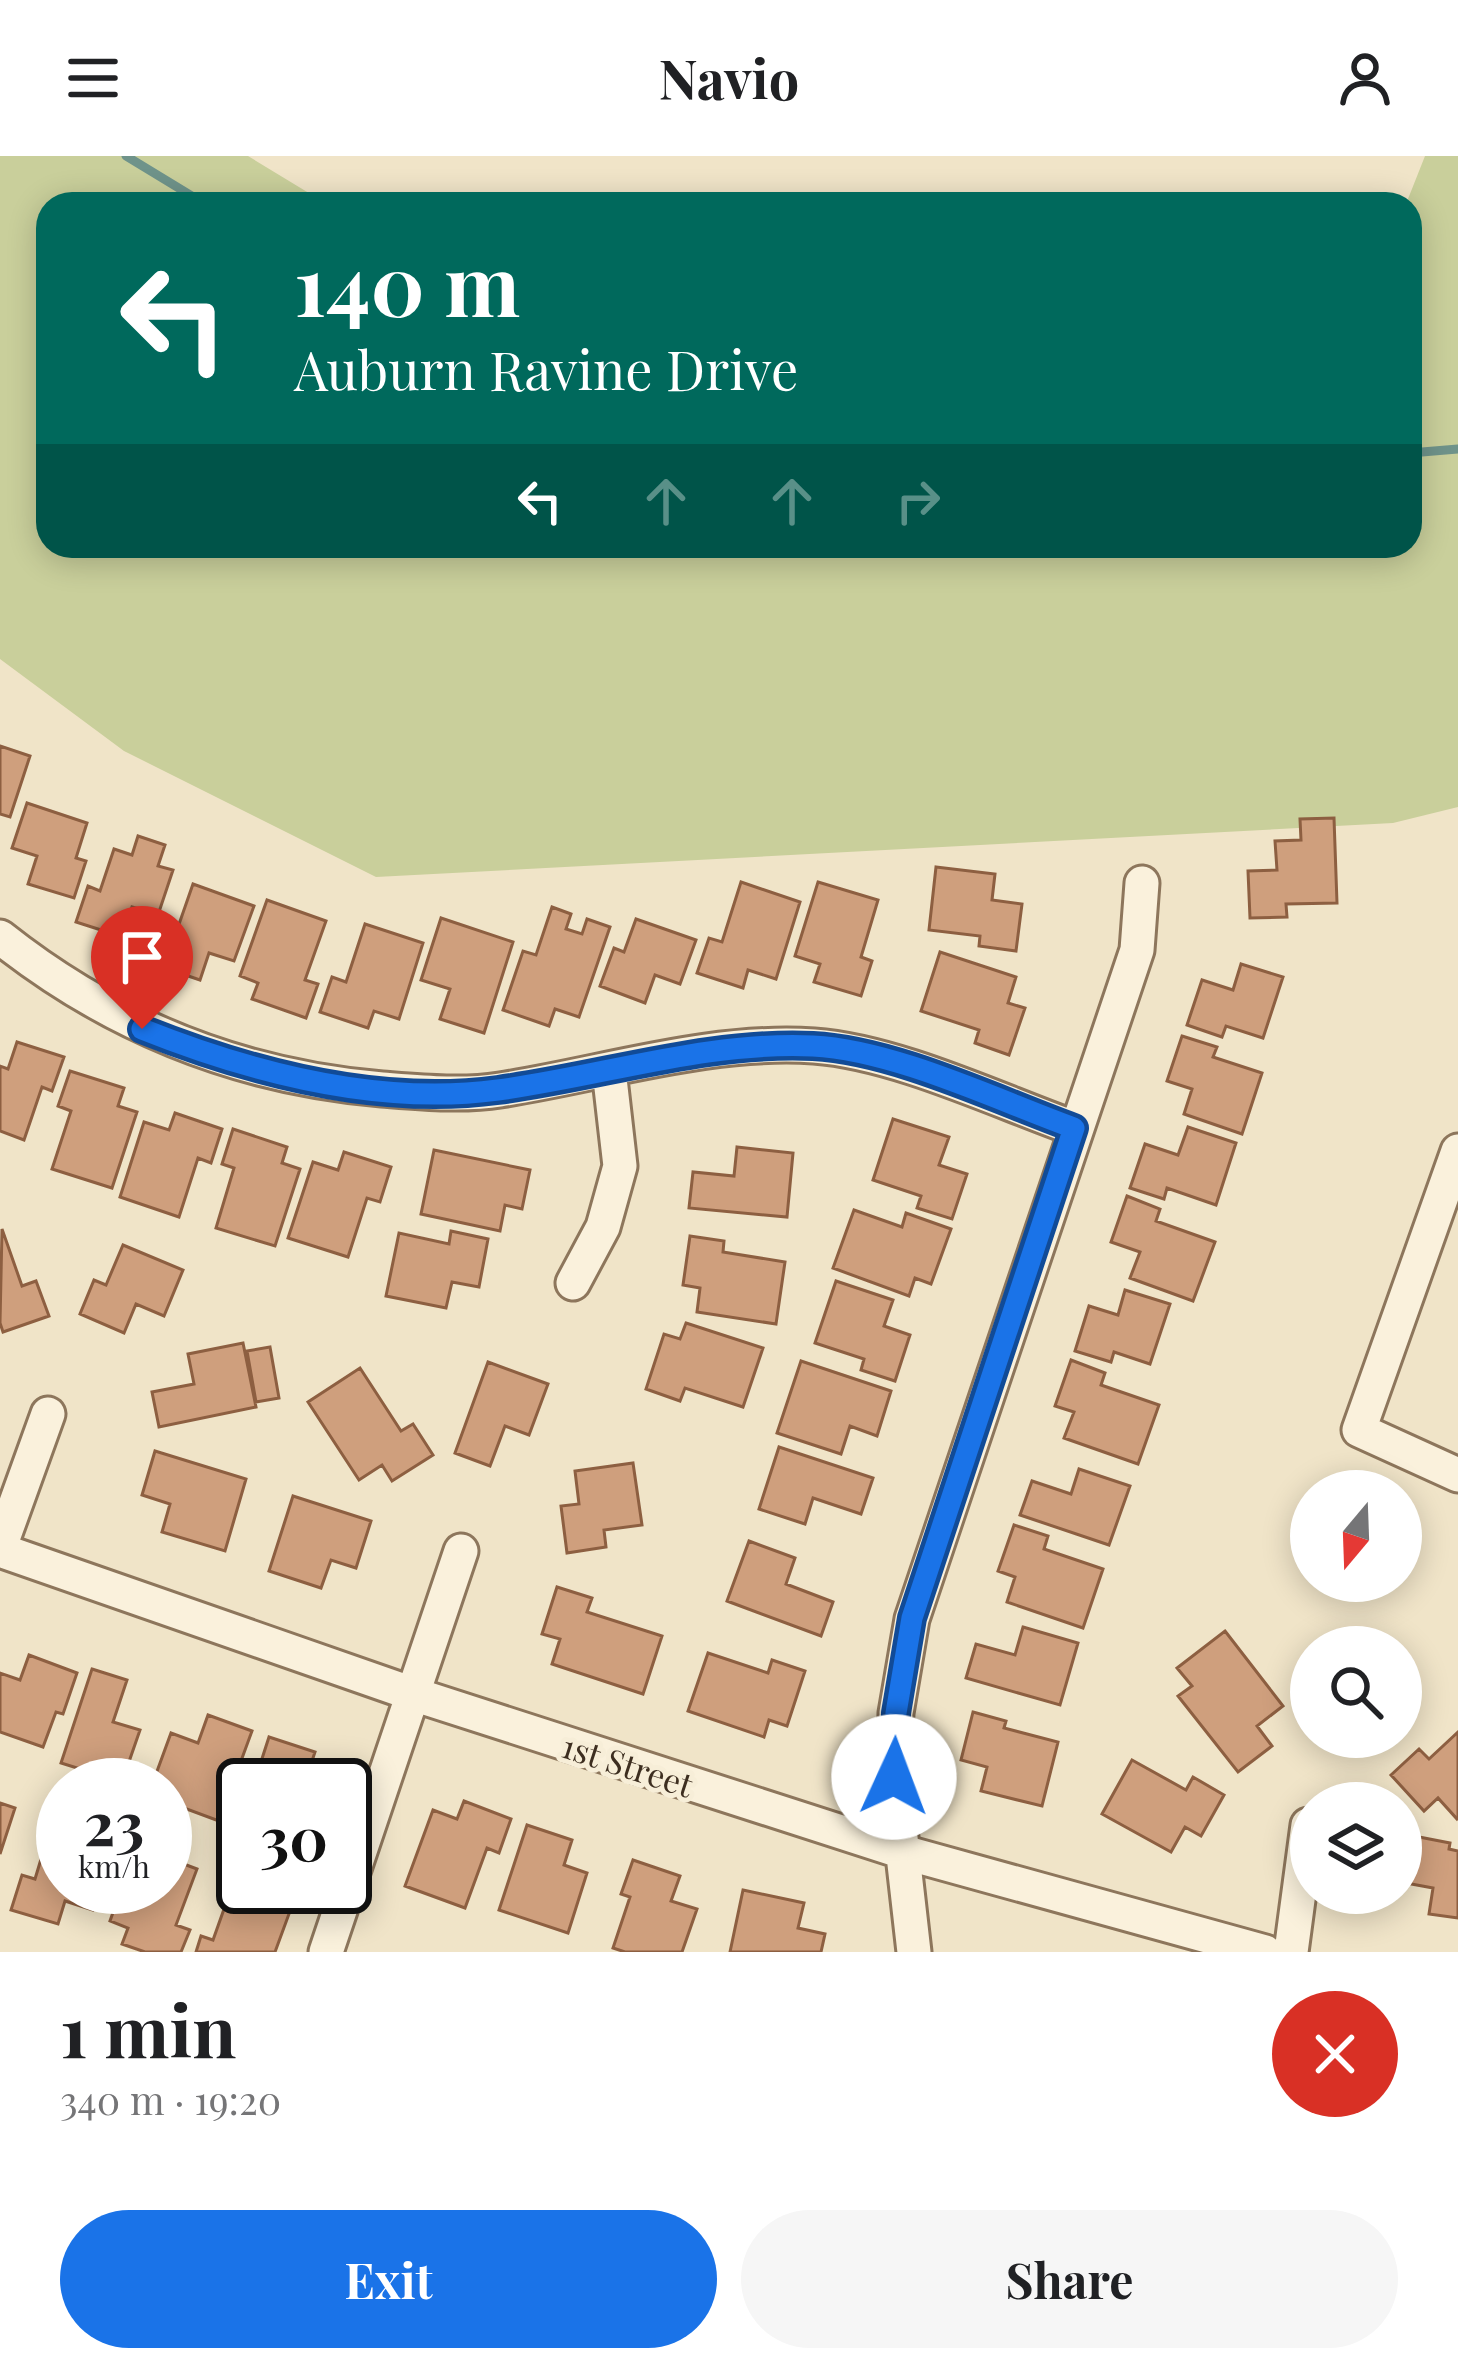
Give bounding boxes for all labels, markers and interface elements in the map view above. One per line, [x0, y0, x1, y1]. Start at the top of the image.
text: Navio [659, 42, 799, 114]
icon: menu [60, 45, 126, 111]
icon: person [1332, 45, 1398, 111]
text: 140 m [294, 226, 520, 338]
icon: left [96, 240, 252, 396]
text: Auburn Ravine Drive [294, 333, 798, 405]
icon: left [507, 468, 573, 534]
icon: ahead [633, 468, 699, 534]
icon: ahead [759, 468, 825, 534]
icon: right [885, 468, 951, 534]
pin [91, 906, 193, 1029]
icon: arrive [109, 924, 175, 990]
north arrow [1290, 1470, 1422, 1602]
map controls [1290, 1470, 1422, 1914]
button: search [1290, 1626, 1422, 1758]
position arrow [831, 1714, 957, 1840]
street label: 1st Street [557, 1722, 700, 1806]
speed limit sign: 30 [216, 1758, 372, 1914]
text: 23 [84, 1781, 144, 1861]
button: layers [1290, 1782, 1422, 1914]
text: km/h [78, 1846, 150, 1886]
text: 1 min [60, 1980, 236, 2076]
button: close [1272, 1991, 1398, 2117]
text: 340 m · 19:20 [60, 2073, 281, 2125]
button: Exit [60, 2210, 717, 2348]
button: Share [741, 2210, 1398, 2348]

